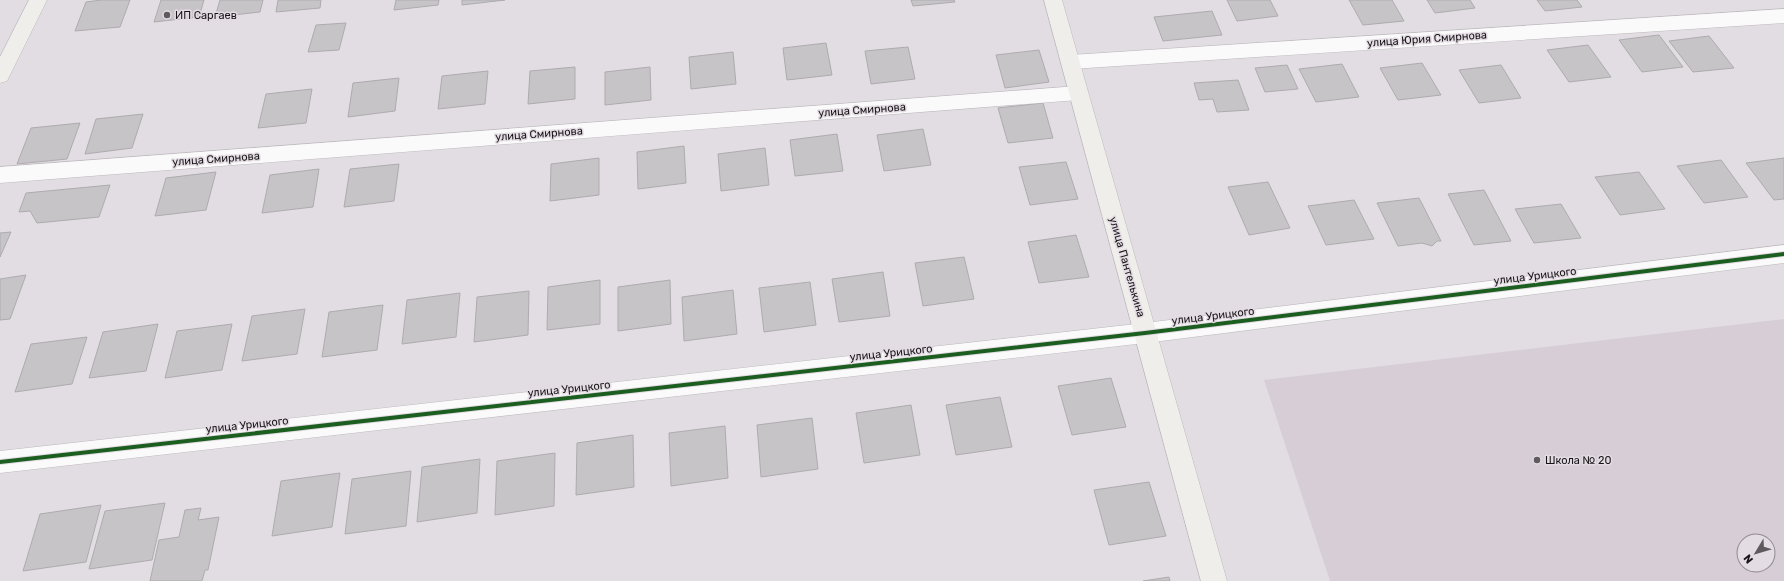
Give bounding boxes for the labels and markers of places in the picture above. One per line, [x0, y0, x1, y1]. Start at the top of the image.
place label: ИП Саргаев [175, 9, 237, 22]
marker: ИП Саргаев [162, 10, 172, 20]
place label: Школа № 20 [1545, 454, 1611, 467]
marker: Школа № 20 [1532, 455, 1542, 465]

